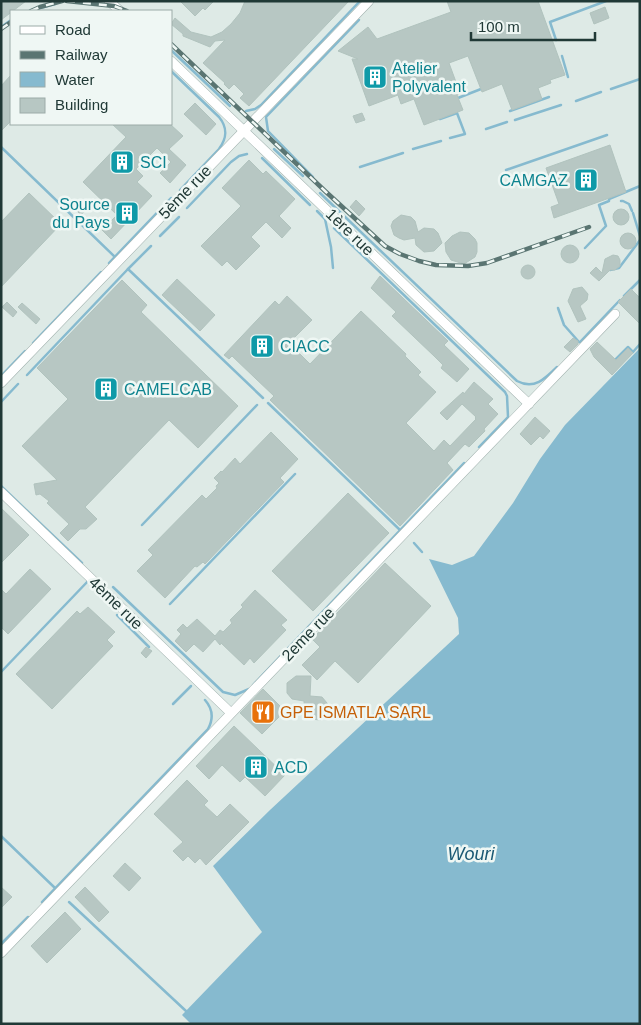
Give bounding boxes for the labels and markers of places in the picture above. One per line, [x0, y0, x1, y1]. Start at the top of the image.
place label: Atelier Polyvalent [392, 60, 466, 95]
building icon: Atelier Polyvalent [362, 64, 388, 90]
building icon: SCI [109, 149, 135, 175]
place label: SCI [140, 154, 167, 171]
building icon: CAMGAZ [573, 167, 599, 193]
place label: CAMGAZ [500, 172, 568, 189]
place label: Source du Pays [52, 196, 110, 231]
building icon: Source du Pays [114, 200, 140, 226]
building icon: CIACC [249, 333, 275, 359]
place label: CIACC [280, 338, 330, 355]
building icon: CAMELCAB [93, 376, 119, 402]
place label: CAMELCAB [124, 381, 212, 398]
restaurant icon: GPE ISMATLA SARL [250, 699, 276, 725]
place label: GPE ISMATLA SARL [280, 704, 431, 721]
building icon: ACD [243, 754, 269, 780]
place label: ACD [274, 759, 308, 776]

